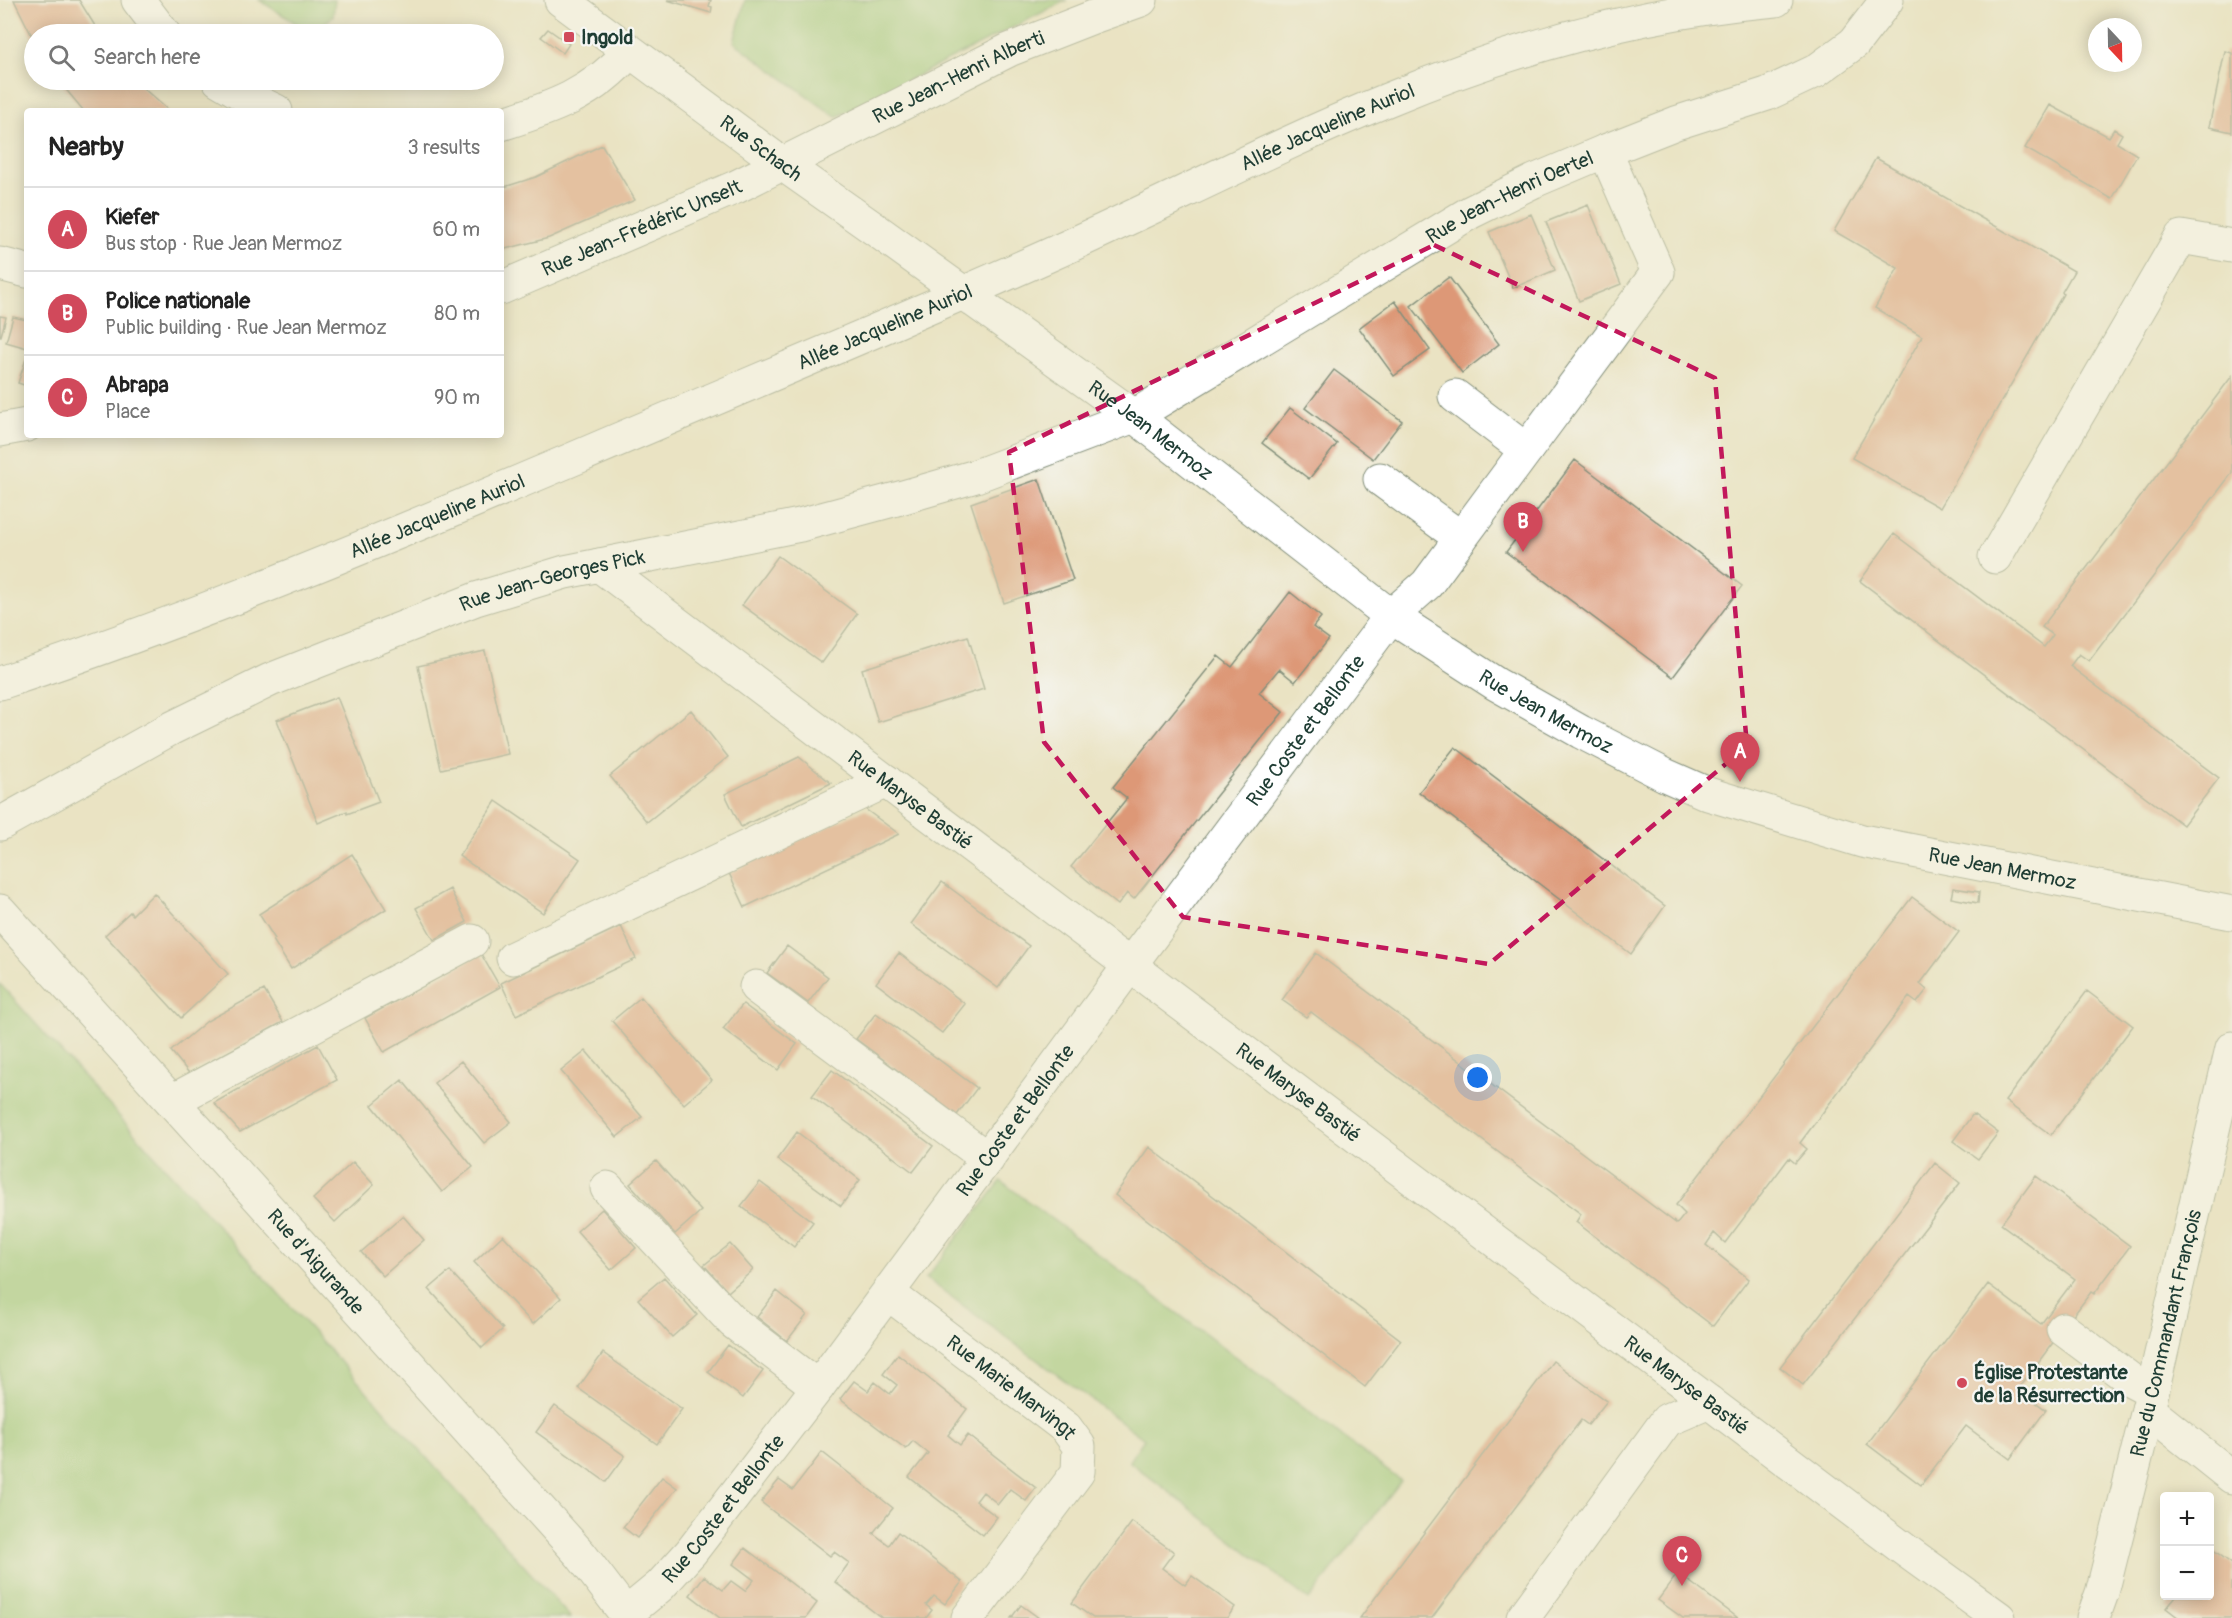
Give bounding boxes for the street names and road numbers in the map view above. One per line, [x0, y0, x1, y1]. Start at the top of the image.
street label: Rue Jean-Henri Alberti [868, 25, 1048, 129]
street label: Allée Jacqueline Auriol [1236, 78, 1418, 176]
street label: Rue Schach [715, 110, 807, 187]
street label: Rue Jean-Henri Oertel [1421, 145, 1597, 249]
street label: Rue Jean-Frédéric Unselt [538, 173, 747, 282]
street label: Allée Jacqueline Auriol [793, 278, 976, 375]
street label: Rue Jean Mermoz [1084, 375, 1218, 485]
street label: Allée Jacqueline Auriol [346, 468, 529, 564]
street label: Rue Jean-Georges Pick [456, 544, 648, 617]
street label: Rue Coste et Bellonte [1241, 650, 1370, 811]
street label: Rue Jean Mermoz [1474, 664, 1617, 759]
street label: Rue Maryse Bastié [843, 745, 978, 855]
street label: Rue Jean Mermoz [1926, 842, 2079, 895]
street label: Rue Maryse Bastié [1231, 1037, 1366, 1148]
street label: Rue Coste et Bellonte [951, 1039, 1080, 1201]
street label: Rue d'Aigurande [262, 1204, 370, 1319]
street label: Rue du Commandant François [2124, 1207, 2207, 1459]
street label: Rue Marie Marvingt [942, 1330, 1083, 1445]
street label: Rue Maryse Bastié [1619, 1330, 1754, 1440]
street label: Rue Coste et Bellonte [657, 1429, 790, 1588]

